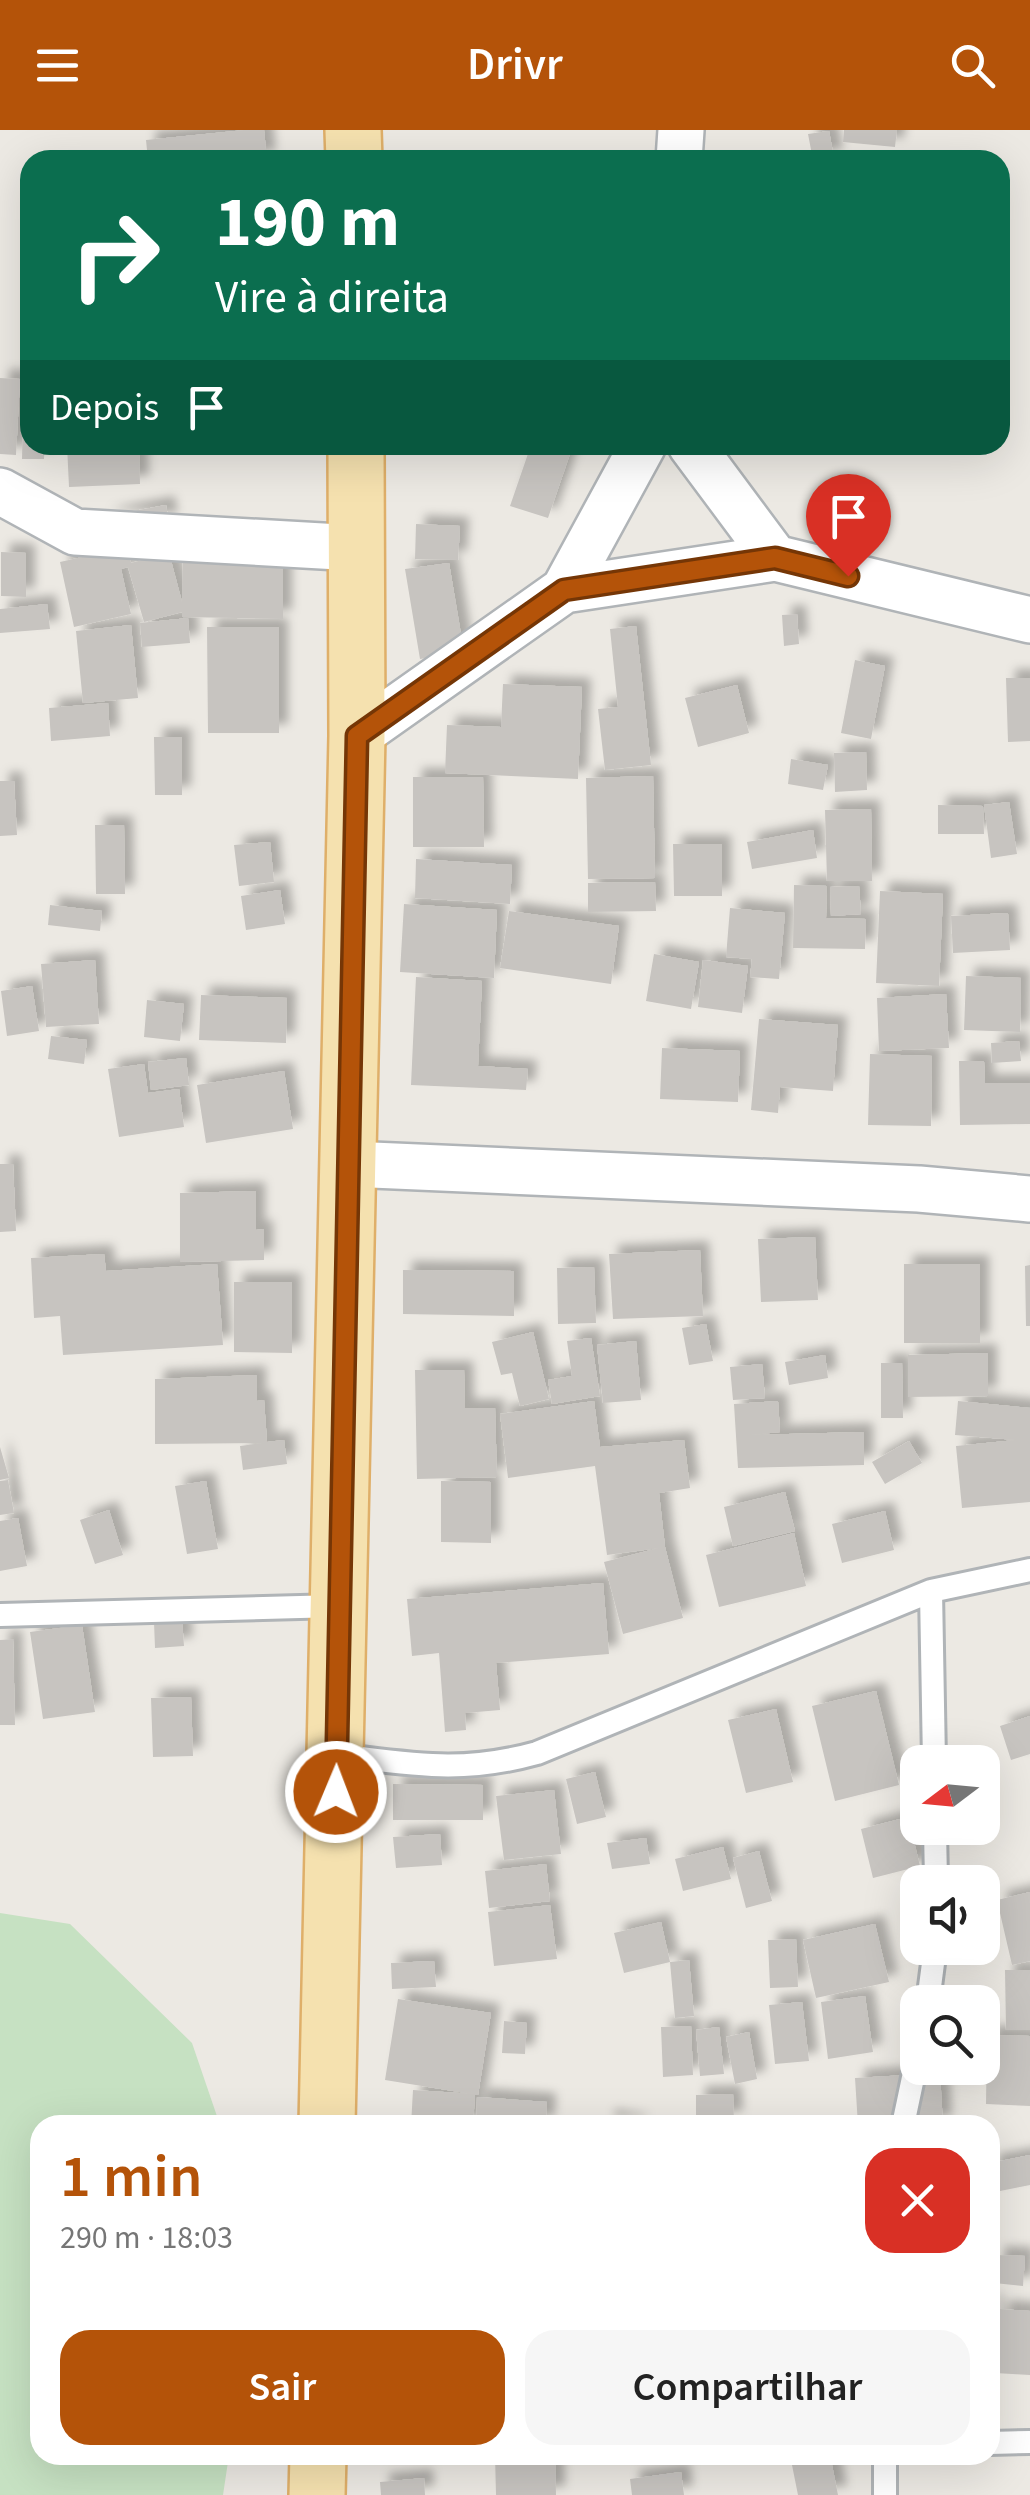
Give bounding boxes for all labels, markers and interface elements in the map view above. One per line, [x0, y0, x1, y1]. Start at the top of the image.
text: Drivr [467, 33, 563, 97]
icon: menu [30, 38, 85, 93]
icon: search [945, 38, 1000, 93]
text: 190 m [215, 173, 400, 273]
icon: right [50, 190, 180, 320]
text: Vire à direita [215, 266, 449, 330]
icon: arrive [179, 380, 234, 435]
text: Depois [50, 381, 159, 435]
pin [806, 474, 891, 577]
icon: arrive [821, 489, 876, 544]
position arrow [284, 1740, 388, 1844]
north arrow [900, 1745, 1000, 1845]
map controls [900, 1745, 1000, 2085]
button: sound [900, 1865, 1000, 1965]
button: search [900, 1985, 1000, 2085]
text: 1 min [60, 2135, 203, 2220]
button: close [865, 2148, 970, 2253]
text: 290 m · 18:03 [60, 2215, 233, 2261]
button: Sair [60, 2330, 505, 2445]
button: Compartilhar [525, 2330, 970, 2445]

